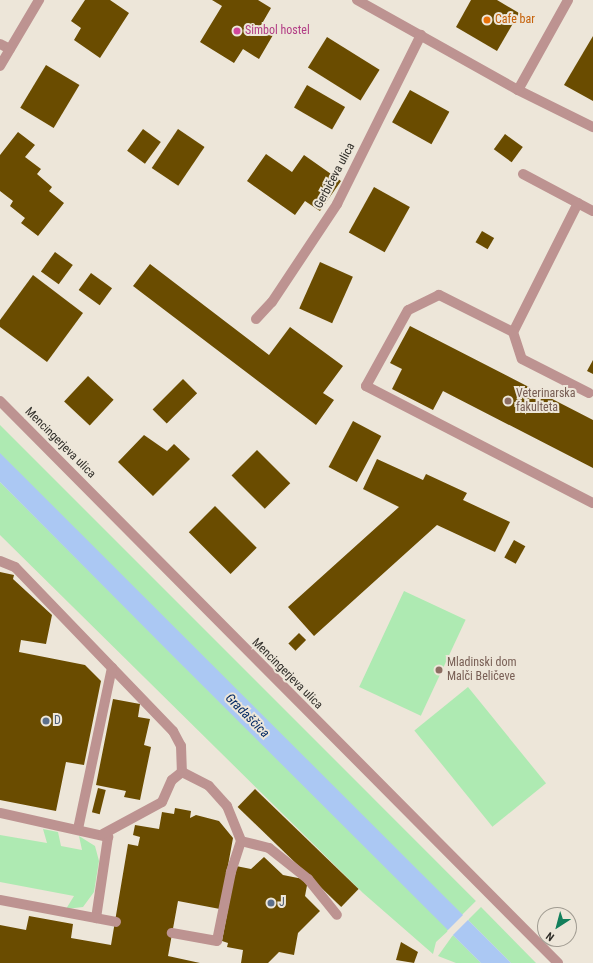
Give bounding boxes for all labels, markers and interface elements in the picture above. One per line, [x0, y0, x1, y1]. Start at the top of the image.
place label: Cafe bar [495, 13, 535, 27]
marker: Cafe bar [482, 15, 492, 25]
place label: Simbol hostel [245, 24, 310, 38]
marker: Simbol hostel [232, 26, 242, 36]
street label: Gerbičeva ulica [312, 141, 358, 211]
place label: Veterinarska fakulteta [516, 387, 576, 415]
marker: Veterinarska fakulteta [503, 396, 513, 406]
street label: Mencingerjeva ulica [22, 405, 98, 481]
street label: Mencingerjeva ulica [249, 636, 325, 712]
place label: Mladinski dom Malči Beličeve [447, 656, 516, 684]
marker: Mladinski dom Malči Beličeve [434, 665, 444, 675]
water label: Gradaščica [222, 691, 272, 741]
place label: D [54, 714, 61, 728]
marker: D [41, 716, 51, 726]
place label: J [279, 896, 285, 910]
marker: J [266, 898, 276, 908]
north arrow [537, 907, 577, 947]
text: N [544, 929, 557, 944]

